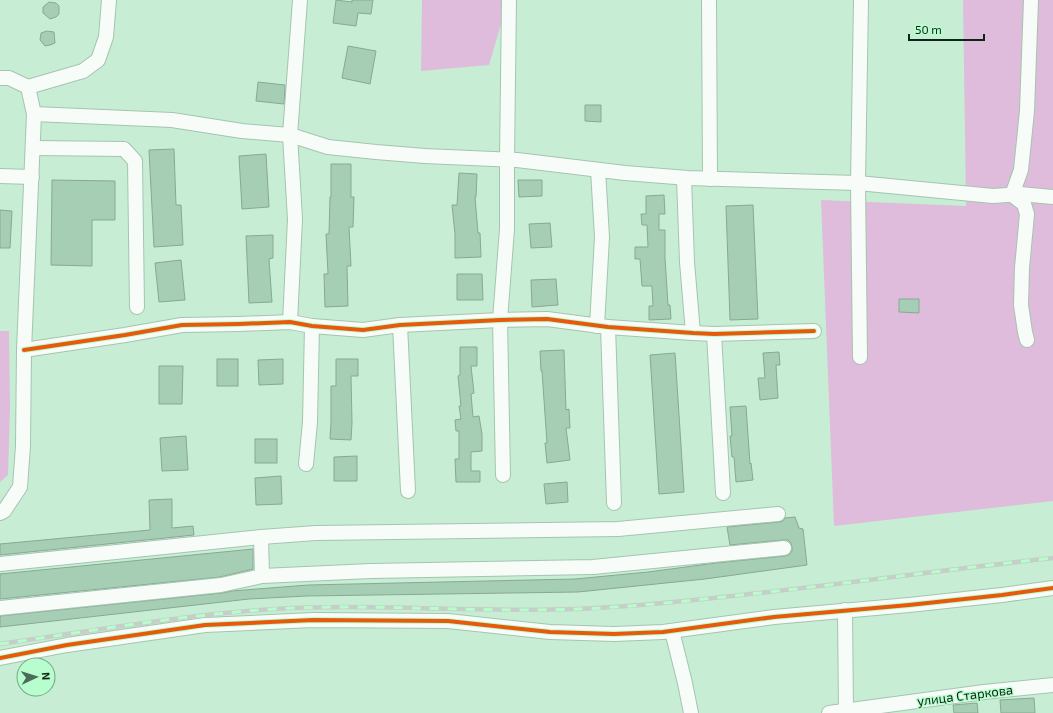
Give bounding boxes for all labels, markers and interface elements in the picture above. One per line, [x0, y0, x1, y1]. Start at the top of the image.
scale bar [909, 16, 984, 42]
text: 50 m [915, 22, 942, 36]
north arrow [16, 657, 56, 697]
text: N [40, 672, 53, 681]
street label: улица Старкова [916, 681, 1014, 709]

